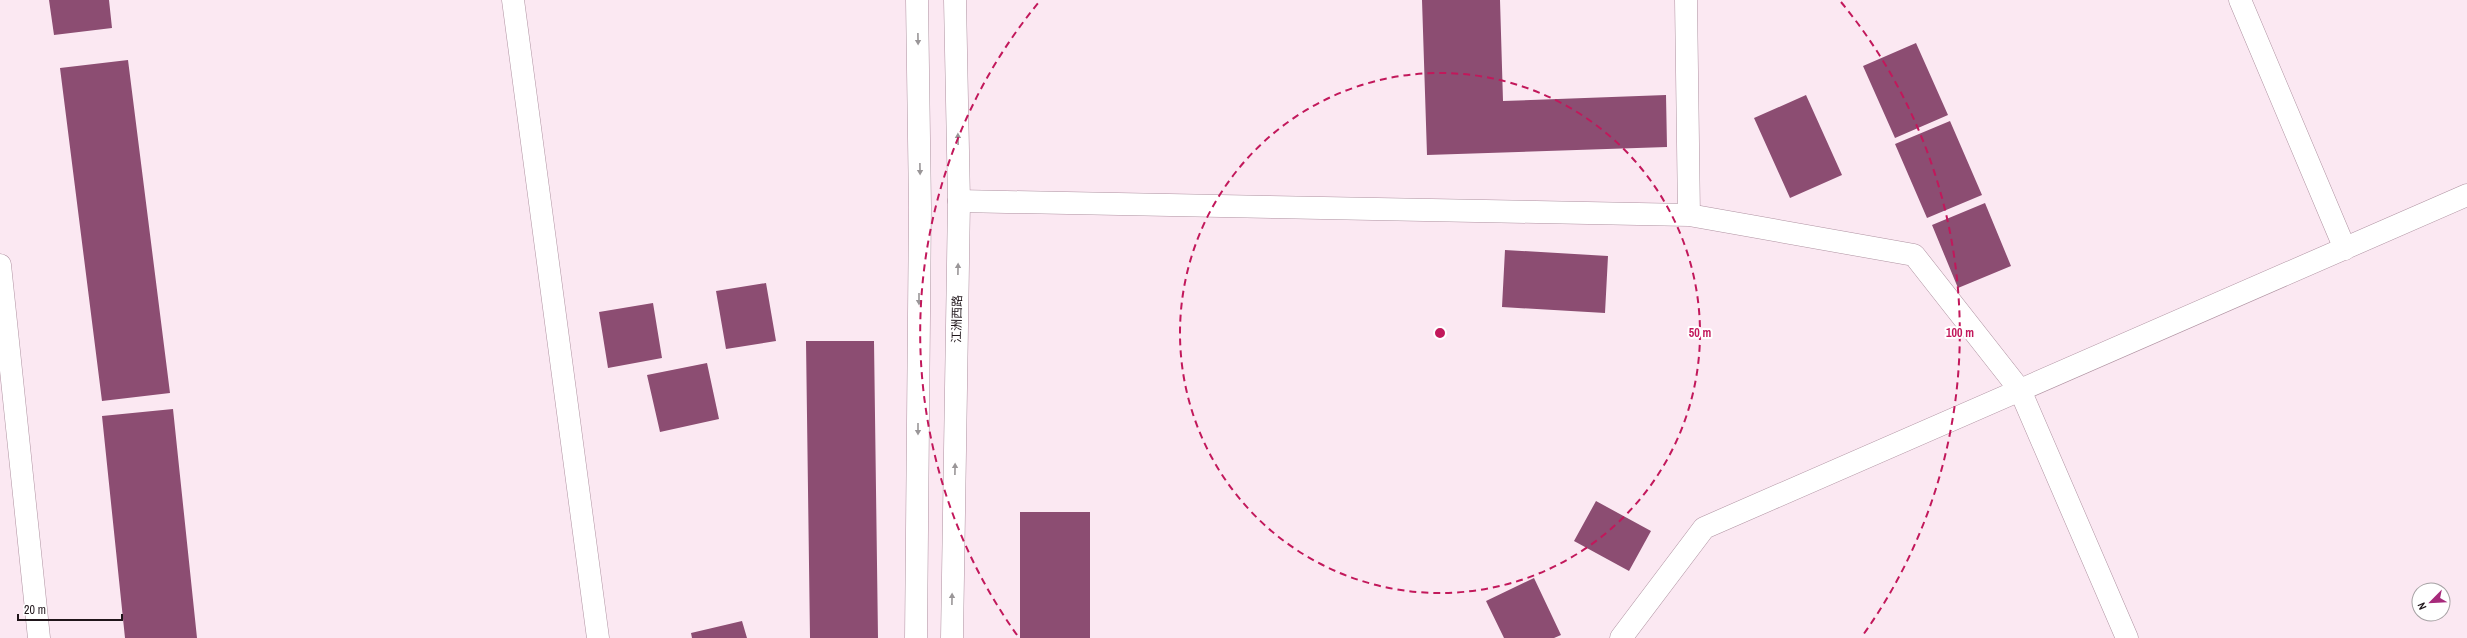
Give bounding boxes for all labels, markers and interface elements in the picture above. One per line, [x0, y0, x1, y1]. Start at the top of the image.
one-way arrow [915, 33, 921, 46]
one-way arrow [955, 132, 961, 145]
one-way arrow [916, 163, 923, 175]
one-way arrow [955, 262, 961, 275]
one-way arrow [916, 293, 922, 306]
street label: 江洲西路 [949, 295, 965, 343]
text: 50 m [1689, 325, 1711, 341]
text: 100 m [1946, 325, 1974, 341]
centre of rings [1433, 326, 1447, 340]
one-way arrow [915, 423, 921, 436]
one-way arrow [951, 463, 958, 475]
north arrow [2411, 582, 2451, 622]
one-way arrow [949, 592, 955, 605]
scale bar [18, 596, 122, 622]
text: N [2414, 600, 2430, 612]
text: 20 m [24, 602, 46, 618]

